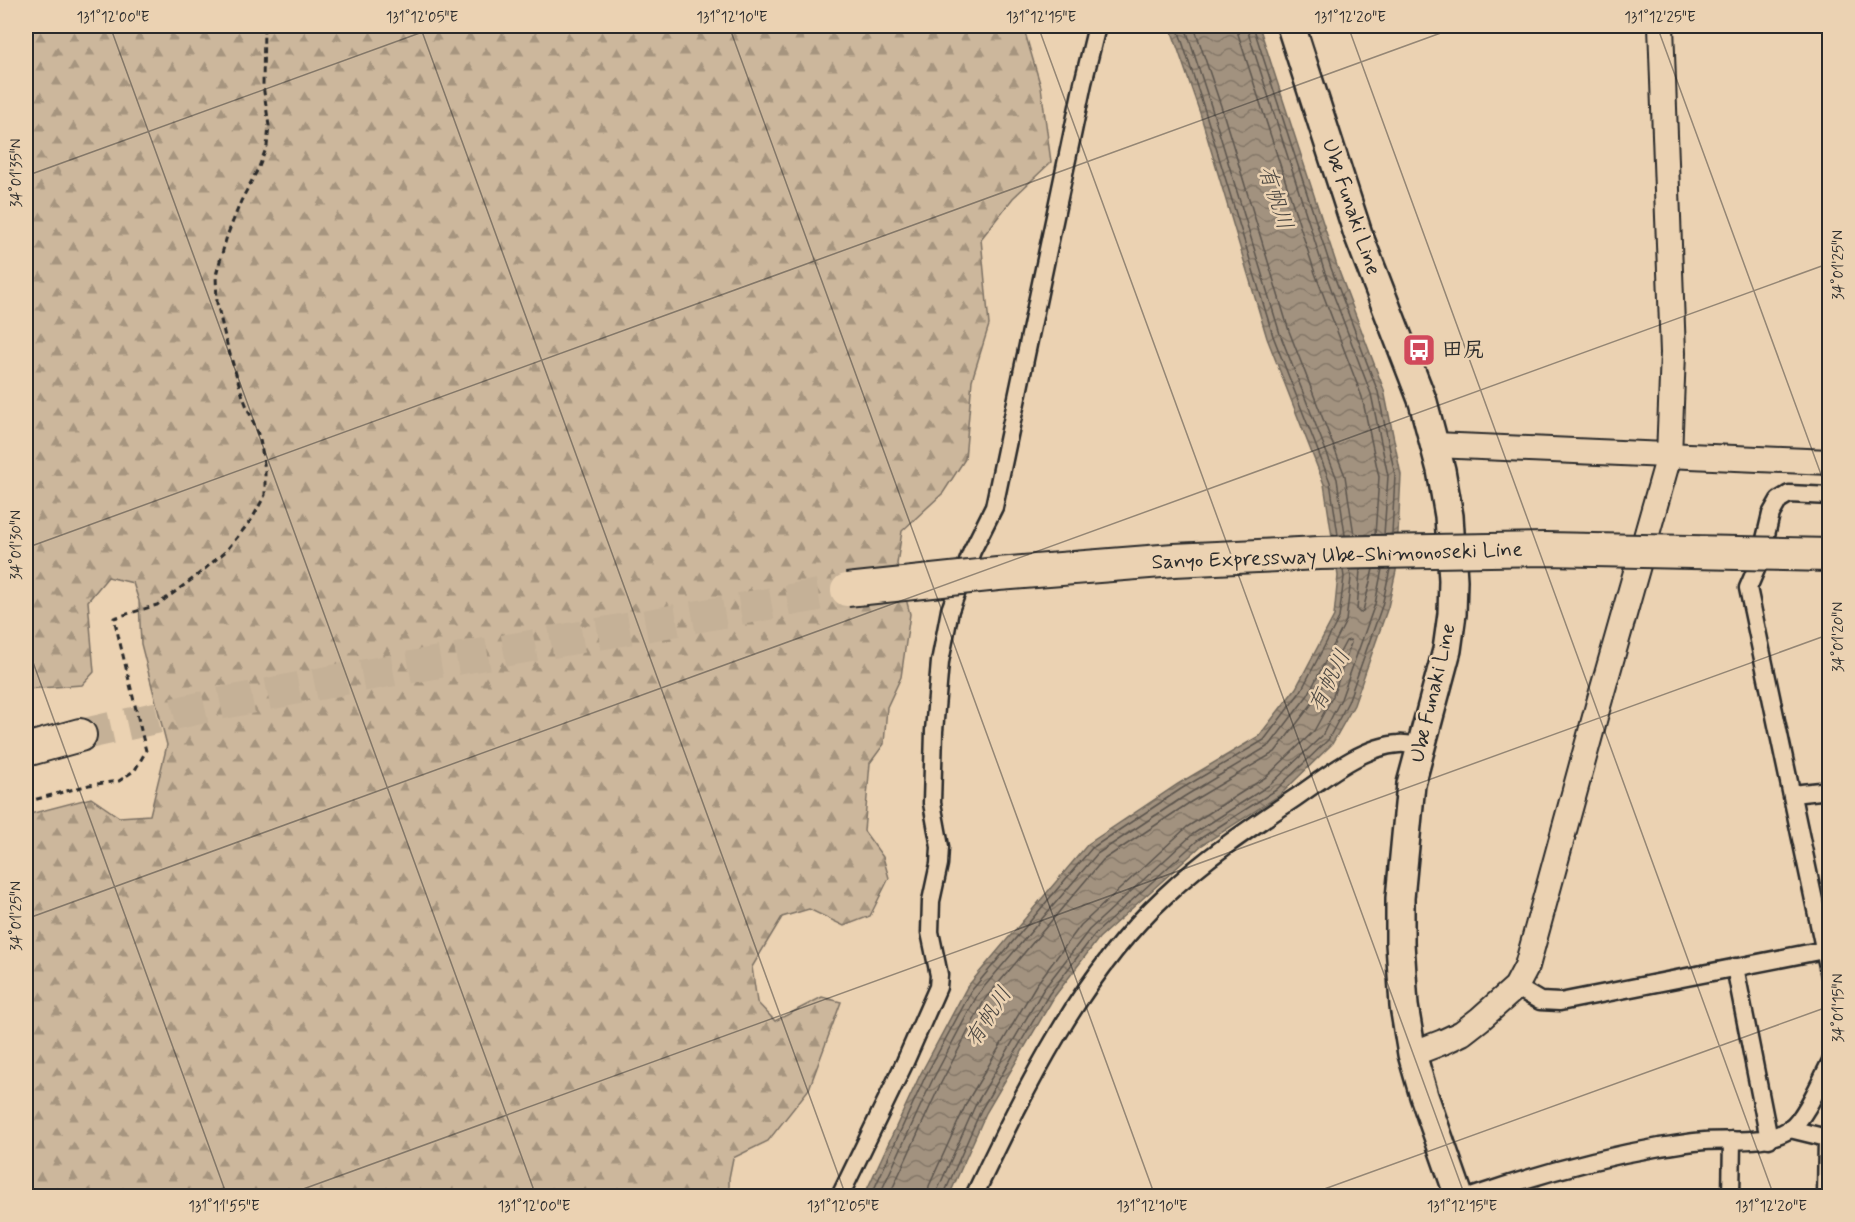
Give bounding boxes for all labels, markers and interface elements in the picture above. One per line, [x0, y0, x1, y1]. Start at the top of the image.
text: 131°12'00"E [77, 8, 150, 28]
text: 131°12'05"E [386, 8, 458, 28]
text: 131°12'10"E [696, 8, 768, 28]
text: 131°12'15"E [1006, 8, 1077, 28]
text: 131°12'20"E [1314, 8, 1386, 28]
text: 131°12'25"E [1624, 8, 1696, 28]
street label: Ube Funaki Line [1315, 135, 1387, 279]
text: 34°01'35"N [7, 138, 27, 208]
water label: 有帆川 [1251, 162, 1299, 234]
text: 34°01'25"N [1829, 230, 1849, 300]
bus stop icon: 田尻 [1401, 332, 1437, 368]
place label: 田尻 [1442, 336, 1484, 364]
text: 34°01'30"N [7, 510, 27, 580]
street label: Sanyo Expressway Ube-Shimonoseki Line [1151, 536, 1523, 576]
text: 34°01'20"N [1829, 602, 1849, 672]
street label: Ube Funaki Line [1403, 621, 1463, 765]
water label: 有帆川 [1303, 645, 1357, 717]
text: 34°01'25"N [7, 881, 27, 951]
text: 34°01'15"N [1829, 973, 1849, 1043]
water label: 有帆川 [959, 982, 1019, 1052]
text: 131°11'55"E [188, 1197, 260, 1217]
text: 131°12'00"E [498, 1197, 571, 1217]
text: 131°12'05"E [807, 1197, 879, 1217]
text: 131°12'10"E [1116, 1197, 1188, 1217]
text: 131°12'15"E [1427, 1197, 1498, 1217]
text: 131°12'20"E [1735, 1197, 1807, 1217]

